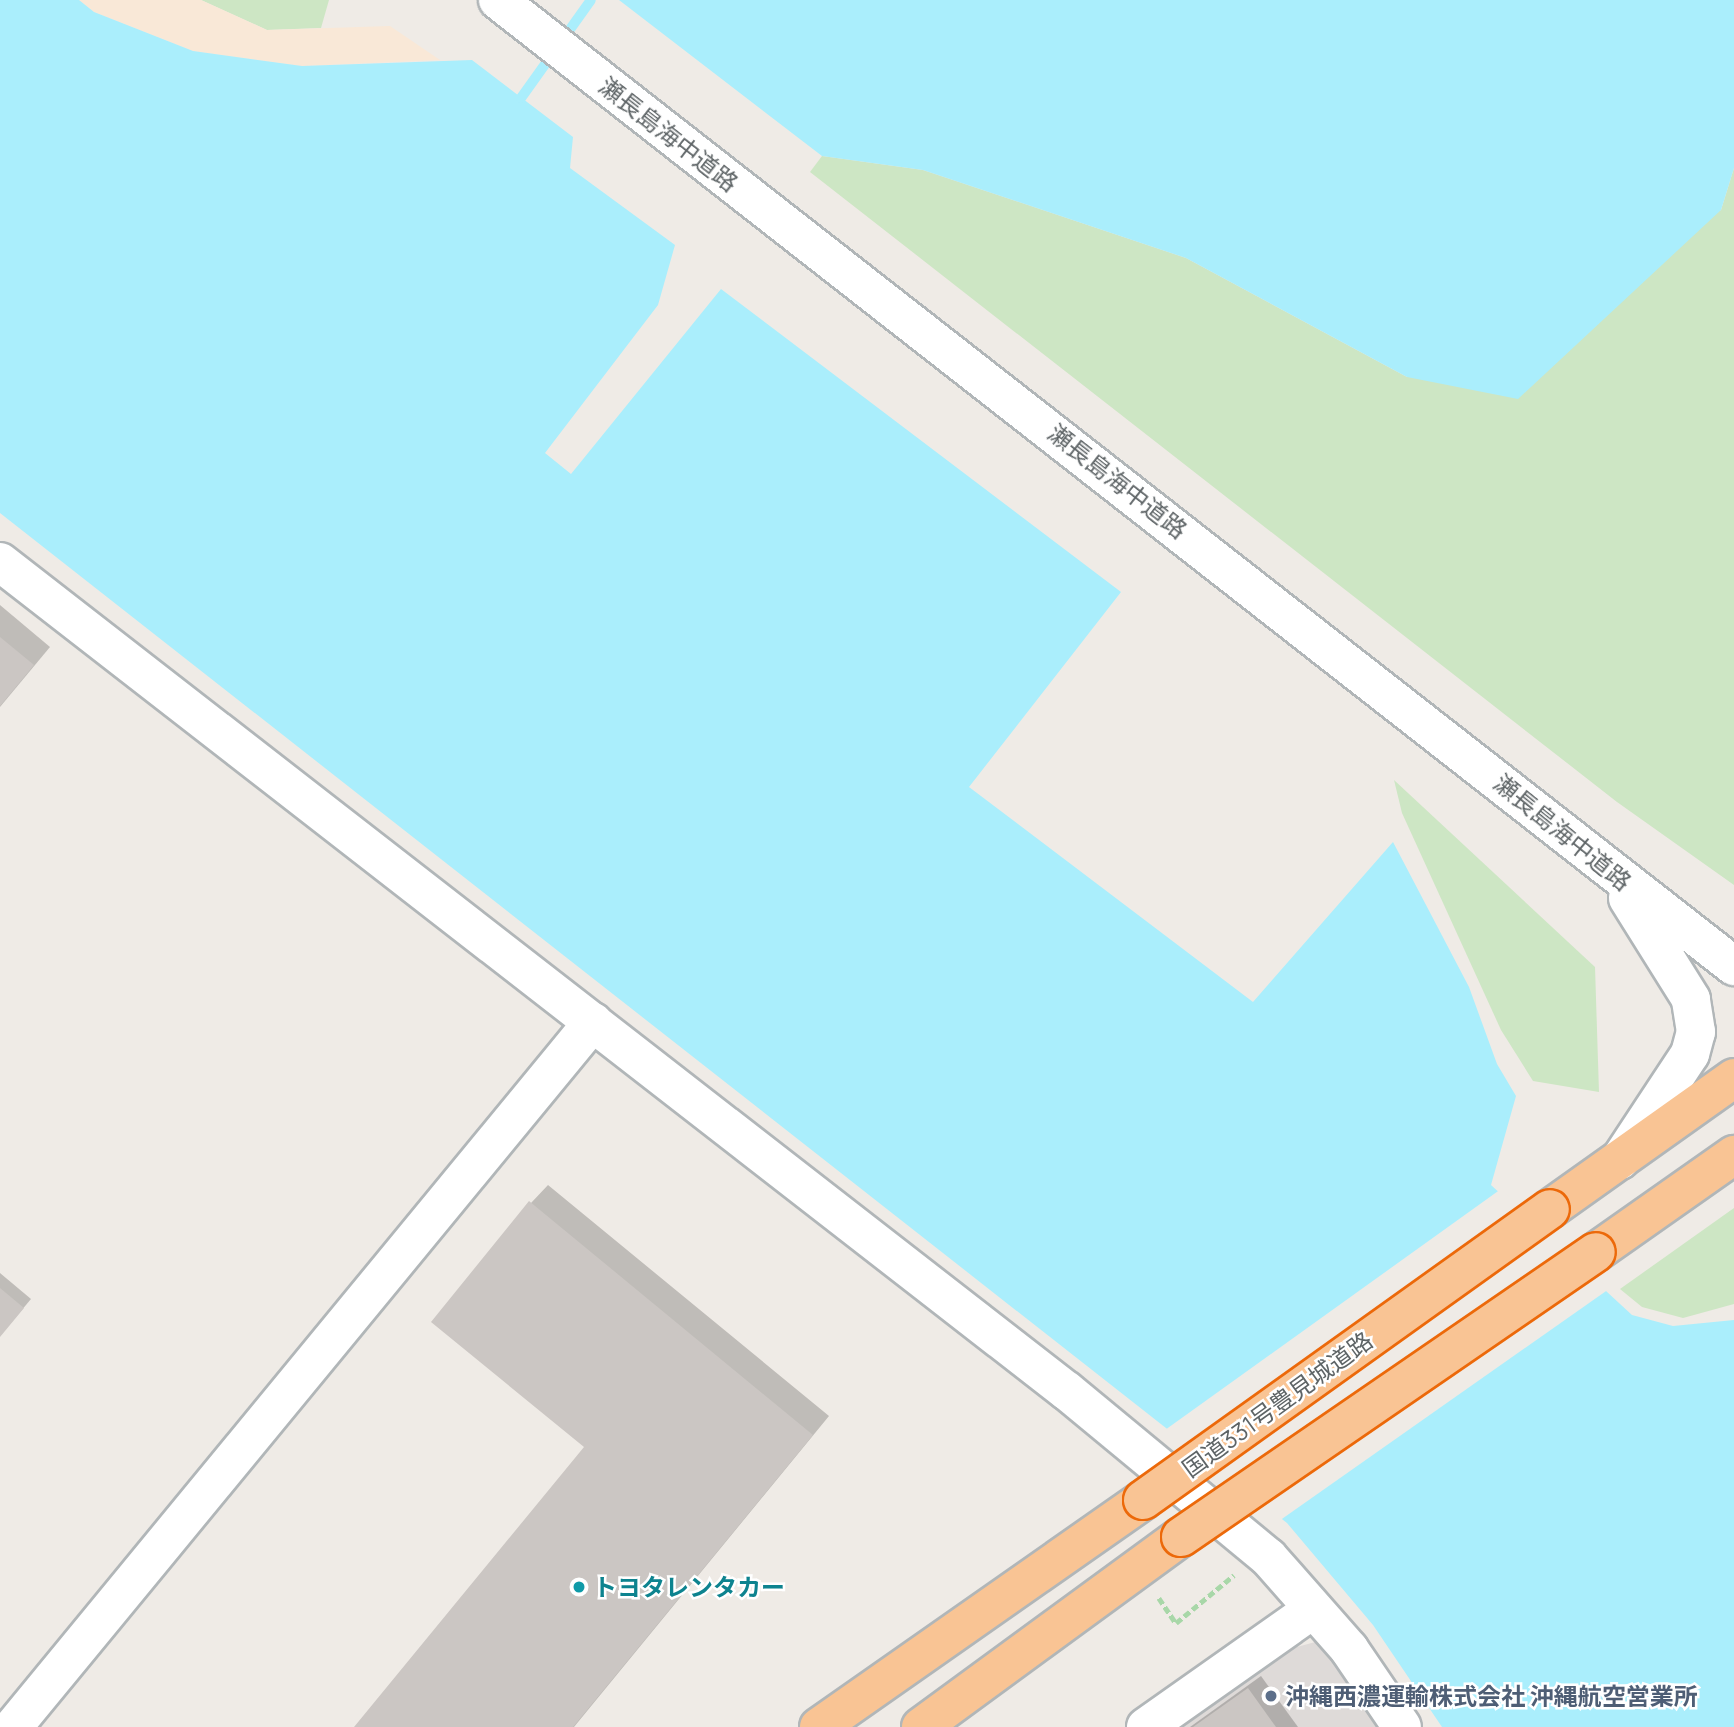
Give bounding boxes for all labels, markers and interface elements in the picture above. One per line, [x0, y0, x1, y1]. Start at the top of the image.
street label: 瀬長島海中道路 [594, 71, 744, 197]
street label: 瀬長島海中道路 [1043, 418, 1193, 544]
street label: 瀬長島海中道路 [1489, 768, 1637, 896]
street label: 国道331号豊見城道路 [1176, 1325, 1378, 1483]
place label: トヨタレンタカー [593, 1573, 785, 1601]
marker: トヨタレンタカー [571, 1579, 587, 1595]
place label: 沖縄西濃運輸株式会社 沖縄航空営業所 [1285, 1682, 1698, 1710]
marker: 沖縄西濃運輸株式会社 沖縄航空営業所 [1263, 1688, 1279, 1704]

